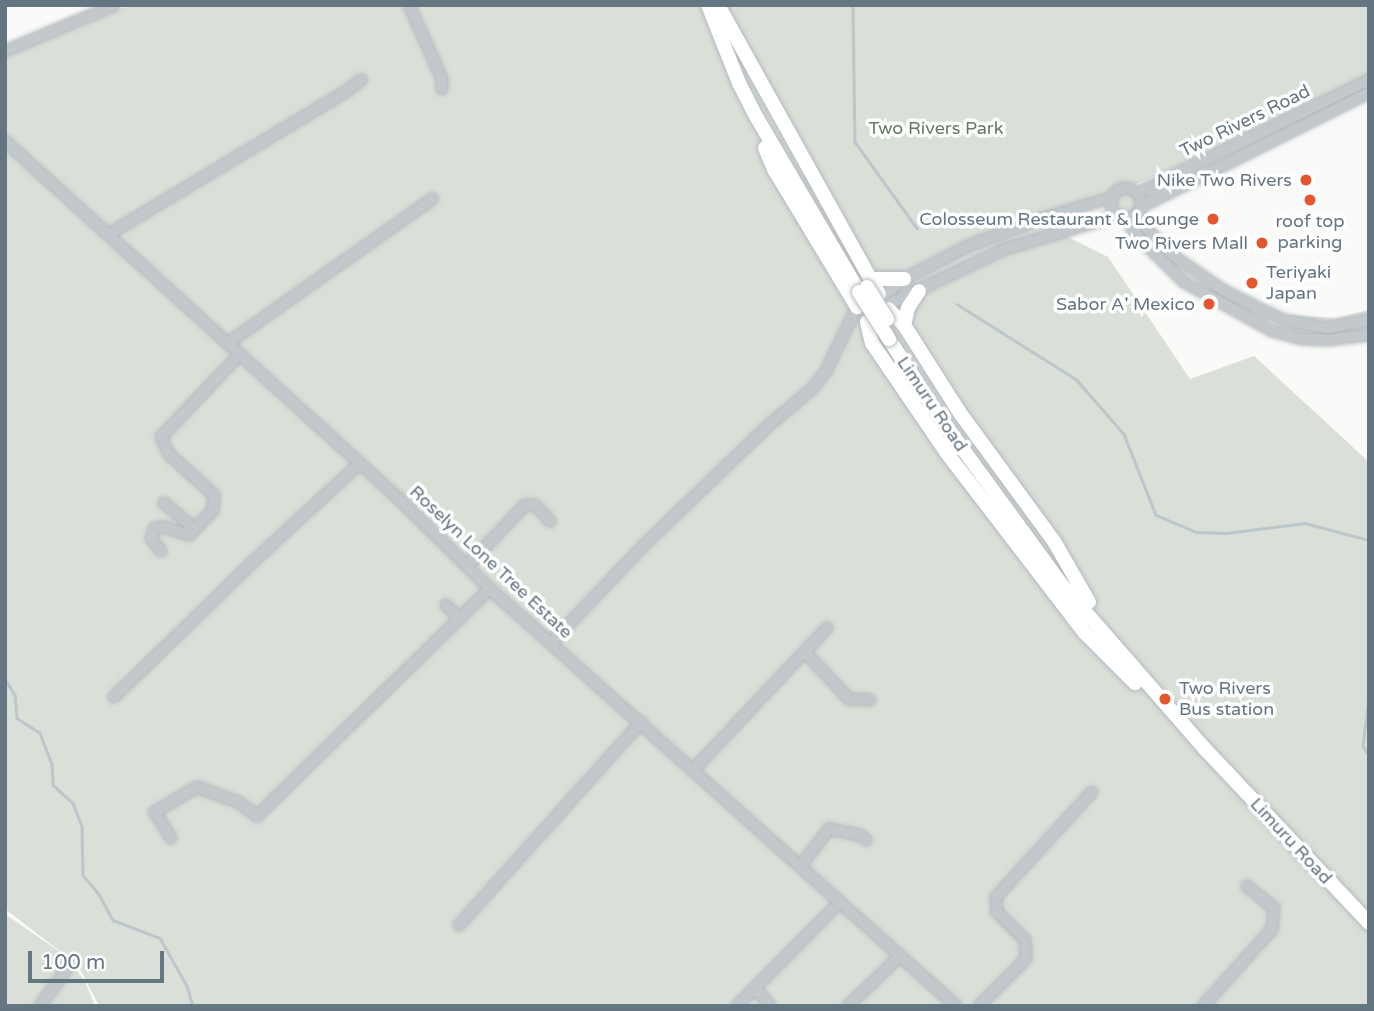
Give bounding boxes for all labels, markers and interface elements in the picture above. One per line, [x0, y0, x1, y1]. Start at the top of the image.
street label: Two Rivers Road [1177, 80, 1313, 162]
park label: Two Rivers Park [869, 117, 1003, 139]
place label: Nike Two Rivers [1157, 169, 1292, 191]
marker: Nike Two Rivers [1298, 172, 1314, 188]
marker: roof top parking [1302, 192, 1318, 208]
place label: Colosseum Restaurant & Lounge [919, 208, 1199, 230]
marker: Colosseum Restaurant & Lounge [1205, 211, 1221, 227]
place label: roof top parking [1275, 211, 1345, 254]
place label: Two Rivers Mall [1115, 232, 1248, 254]
marker: Two Rivers Mall [1254, 235, 1270, 251]
place label: Teriyaki Japan [1266, 262, 1331, 304]
marker: Teriyaki Japan [1244, 275, 1260, 291]
place label: Sabor A' Mexico [1056, 293, 1195, 315]
marker: Sabor A' Mexico [1201, 296, 1217, 312]
street label: Limuru Road [892, 352, 972, 456]
street label: Roselyn Lone Tree Estate [405, 481, 577, 643]
place label: Two Rivers Bus station [1179, 678, 1274, 720]
marker: Two Rivers Bus station [1157, 691, 1173, 707]
street label: Limuru Road [1246, 793, 1336, 889]
scale bar [32, 937, 168, 981]
text: 100 m [41, 950, 105, 975]

